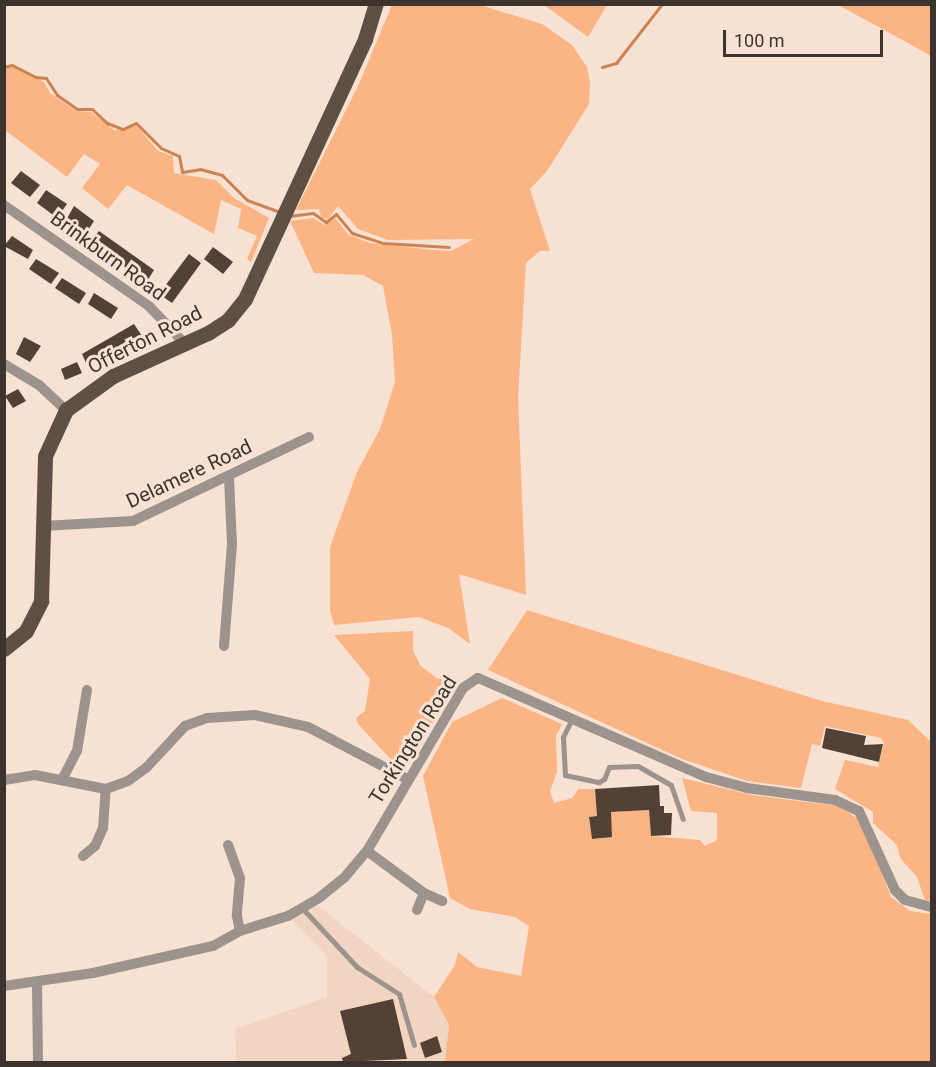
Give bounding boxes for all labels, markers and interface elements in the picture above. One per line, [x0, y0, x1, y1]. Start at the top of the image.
scale bar [726, 18, 886, 56]
text: 100 m [734, 30, 785, 51]
street label: Brinkburn Road [46, 206, 170, 306]
street label: Offerton Road [84, 301, 206, 379]
street label: Delamere Road [122, 434, 256, 514]
street label: Torkington Road [364, 672, 462, 808]

